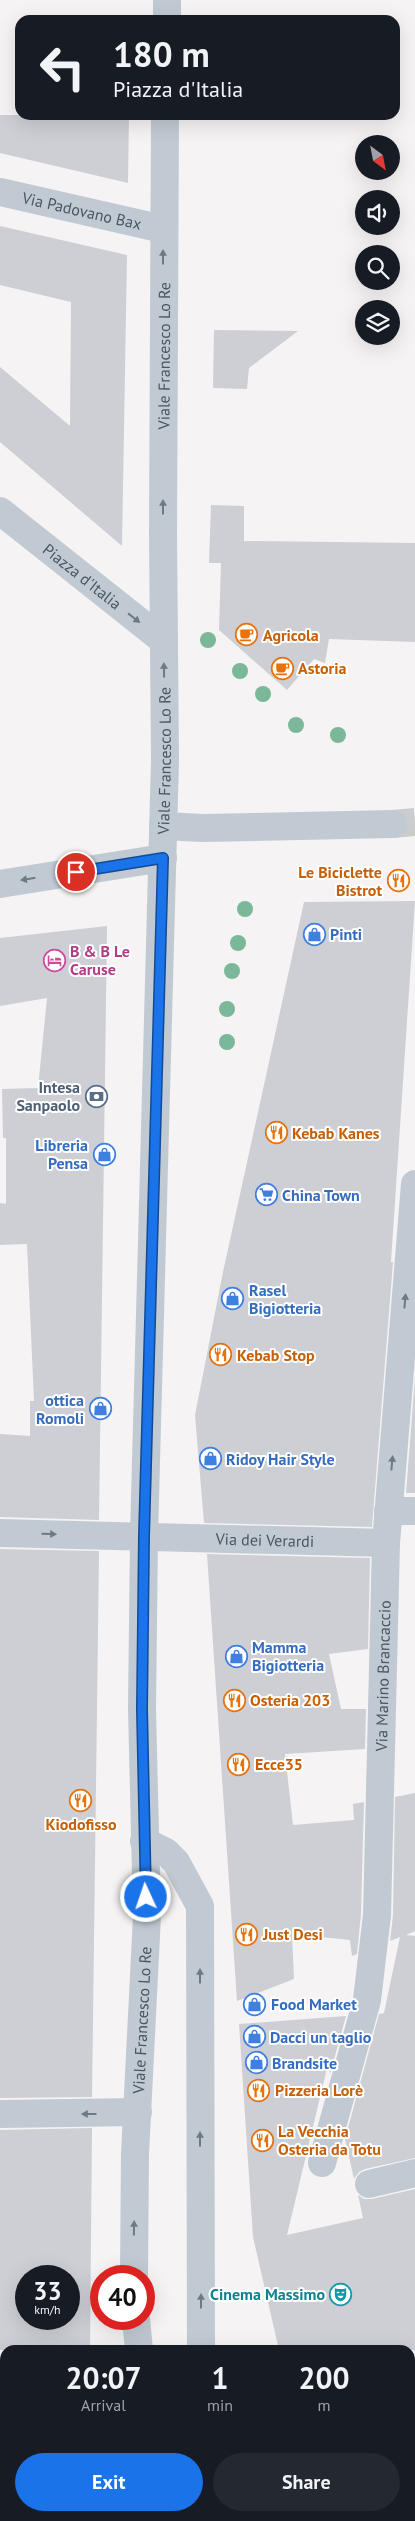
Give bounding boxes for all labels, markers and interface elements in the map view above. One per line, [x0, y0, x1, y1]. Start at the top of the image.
text: 180 m [113, 31, 210, 77]
icon: left [30, 35, 95, 100]
text: Piazza d'Italia [113, 75, 243, 103]
north arrow [355, 135, 400, 180]
map controls [355, 135, 400, 345]
street label: Via Padovano Bax [19, 187, 144, 234]
button: sound [355, 190, 400, 235]
button: search [355, 245, 400, 290]
one-way arrow [159, 249, 167, 265]
street label: Viale Francesco Lo Re [153, 282, 174, 430]
button: layers [355, 300, 400, 345]
one-way arrow [159, 499, 167, 515]
street label: Piazza d'Italia [39, 539, 126, 614]
one-way arrow [127, 612, 140, 623]
cafe icon: Agricola [235, 623, 259, 647]
place label: Agricola [263, 625, 319, 645]
cafe icon: Astoria [270, 656, 294, 680]
place label: Astoria [298, 658, 346, 678]
one-way arrow [160, 661, 168, 677]
street label: Viale Francesco Lo Re [153, 687, 175, 836]
pin [55, 851, 97, 893]
icon: arrive [62, 858, 90, 886]
place label: Le Biciclette Bistrot [298, 862, 382, 900]
restaurant icon: Le Biciclette Bistrot [386, 869, 410, 893]
one-way arrow [20, 876, 36, 884]
shop icon: Pinti [302, 922, 326, 946]
place label: Pinti [330, 924, 362, 944]
place label: B & B Le Caruse [70, 941, 130, 979]
hotel icon: B & B Le Caruse [42, 948, 66, 972]
place label: Intesa Sanpaolo [16, 1077, 80, 1115]
bank icon: Intesa Sanpaolo [84, 1084, 108, 1108]
restaurant icon: Kebab Kanes [264, 1121, 288, 1145]
place label: Kebab Kanes [292, 1123, 380, 1143]
place label: Libreria Pensa [35, 1135, 88, 1173]
shop icon: Libreria Pensa [92, 1142, 116, 1166]
supermarket icon: China Town [254, 1183, 278, 1207]
place label: China Town [282, 1185, 360, 1205]
place label: Rasel Bigiotteria [249, 1280, 321, 1318]
shop icon: Rasel Bigiotteria [221, 1287, 245, 1311]
one-way arrow [402, 1292, 410, 1308]
restaurant icon: Kebab Stop [209, 1343, 233, 1367]
place label: Kebab Stop [237, 1345, 315, 1365]
place label: ottica Romoli [36, 1390, 84, 1428]
shop icon: ottica Romoli [88, 1397, 112, 1421]
shop icon: Ridoy Hair Style [198, 1447, 222, 1471]
place label: Ridoy Hair Style [226, 1449, 335, 1469]
one-way arrow [388, 1454, 396, 1470]
street label: Via dei Verardi [214, 1529, 314, 1551]
one-way arrow [41, 1530, 57, 1538]
street label: Via Marino Brancaccio [371, 1600, 395, 1753]
place label: Mamma Bigiotteria [252, 1637, 324, 1675]
shop icon: Mamma Bigiotteria [224, 1644, 248, 1668]
restaurant icon: Osteria 203 [222, 1688, 246, 1712]
place label: Osteria 203 [250, 1690, 330, 1710]
restaurant icon: Ecce35 [227, 1752, 251, 1776]
place label: Ecce35 [255, 1754, 303, 1774]
restaurant icon: Kiodofisso [69, 1788, 93, 1812]
place label: Kiodofisso [46, 1814, 117, 1834]
position arrow [119, 1870, 171, 1922]
restaurant icon: Just Desi [235, 1922, 259, 1946]
place label: Just Desi [262, 1924, 323, 1944]
street label: Viale Francesco Lo Re [128, 1946, 155, 2095]
one-way arrow [196, 1968, 204, 1984]
shop icon: Food Market [243, 1992, 267, 2016]
place label: Food Market [271, 1994, 357, 2014]
shop icon: Dacci un taglio [242, 2025, 266, 2049]
place label: Dacci un taglio [270, 2027, 372, 2047]
shop icon: Brandsite [244, 2051, 268, 2075]
place label: Brandsite [272, 2053, 337, 2073]
restaurant icon: Pizzeria Lorè [247, 2078, 271, 2102]
place label: Pizzeria Lorè [275, 2080, 363, 2100]
one-way arrow [81, 2110, 97, 2118]
place label: La Vecchia Osteria da Totu [278, 2121, 381, 2159]
restaurant icon: La Vecchia Osteria da Totu [250, 2128, 274, 2152]
one-way arrow [196, 2131, 204, 2147]
one-way arrow [131, 2219, 139, 2235]
speed limit sign: 40 [90, 2265, 155, 2330]
text: 33 [33, 2275, 62, 2307]
theatre icon: Cinema Massimo [329, 2282, 353, 2306]
place label: Cinema Massimo [210, 2284, 325, 2304]
one-way arrow [197, 2293, 205, 2309]
text: km/h [34, 2302, 61, 2317]
text: 20:07 [65, 2358, 142, 2397]
text: 1 [212, 2358, 229, 2397]
text: 200 [298, 2358, 350, 2397]
text: Arrival [81, 2395, 126, 2415]
text: min [207, 2395, 233, 2415]
text: m [318, 2395, 331, 2415]
button: Exit [15, 2453, 203, 2511]
button: Share [213, 2453, 400, 2511]

